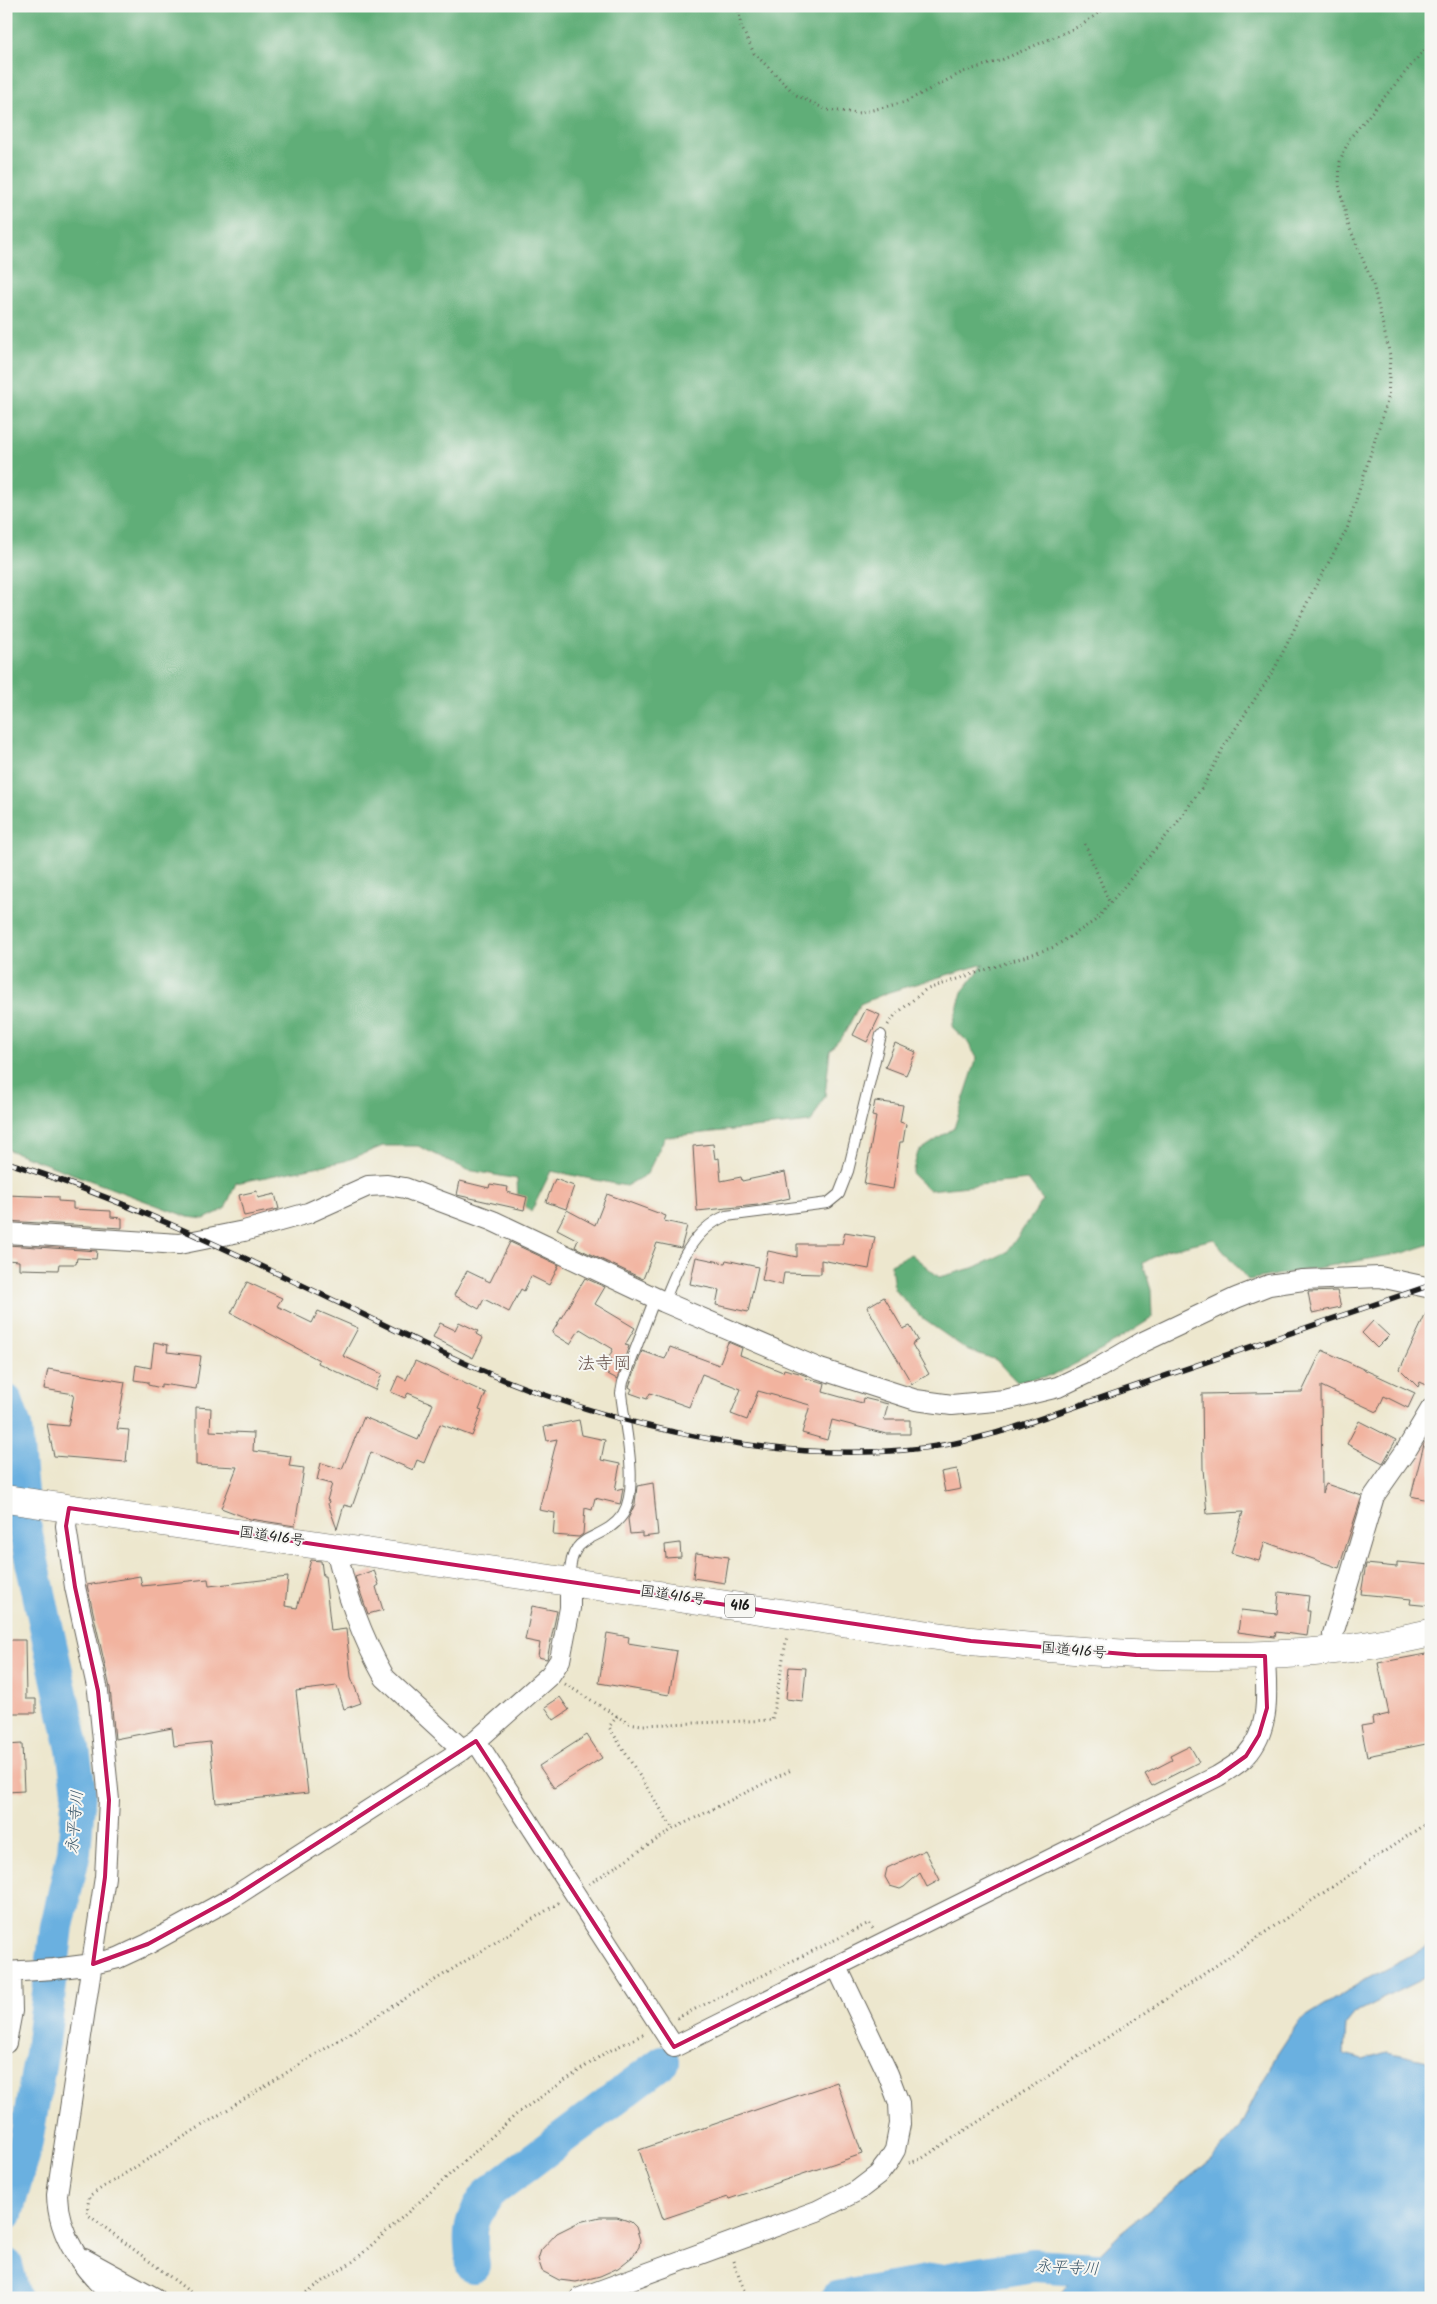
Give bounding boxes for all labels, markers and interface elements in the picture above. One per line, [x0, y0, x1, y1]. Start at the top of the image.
district label: 法寺岡 [577, 1350, 631, 1379]
street label: 国道416号 [237, 1521, 307, 1553]
street label: 国道416号 [638, 1580, 708, 1612]
road number: 416 [725, 1594, 755, 1618]
street label: 国道416号 [1040, 1636, 1108, 1666]
water label: 永平寺川 [60, 1789, 90, 1855]
water label: 永平寺川 [1034, 2254, 1100, 2282]

